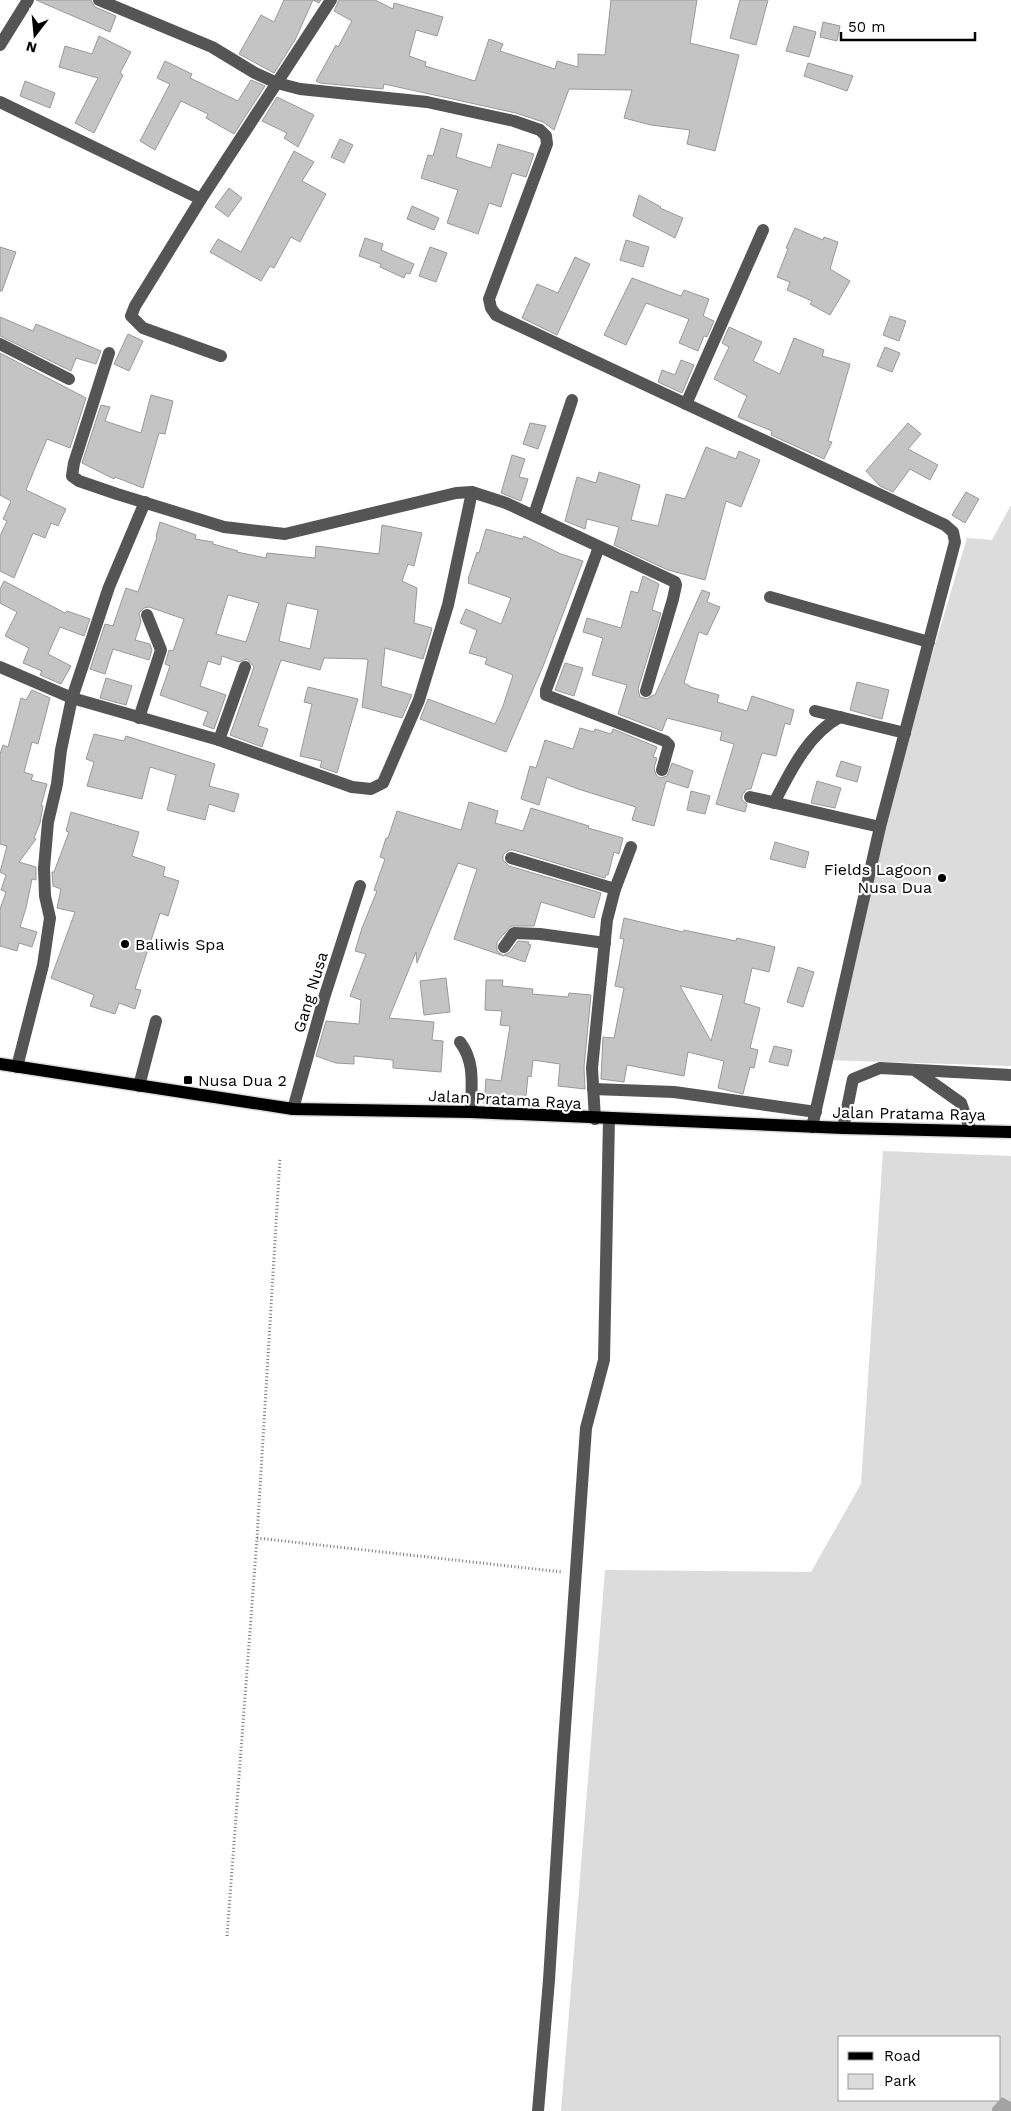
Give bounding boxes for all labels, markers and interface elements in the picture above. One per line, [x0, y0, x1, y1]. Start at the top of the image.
north arrow [10, 10, 60, 60]
scale bar [841, 10, 975, 42]
text: 50 m [848, 18, 885, 36]
text: N [24, 38, 39, 57]
place label: Fields Lagoon Nusa Dua [824, 860, 932, 897]
marker: Fields Lagoon Nusa Dua [936, 872, 948, 884]
place label: Baliwis Spa [135, 935, 224, 954]
marker: Baliwis Spa [119, 938, 131, 950]
street label: Gang Nusa [289, 949, 332, 1035]
place label: Nusa Dua 2 [198, 1071, 287, 1090]
marker: Nusa Dua 2 [182, 1074, 194, 1086]
street label: Jalan Pratama Raya [428, 1086, 582, 1113]
street label: Jalan Pratama Raya [832, 1103, 986, 1124]
legend [838, 2036, 1001, 2101]
text: Road [884, 2047, 921, 2065]
text: Park [884, 2072, 917, 2090]

